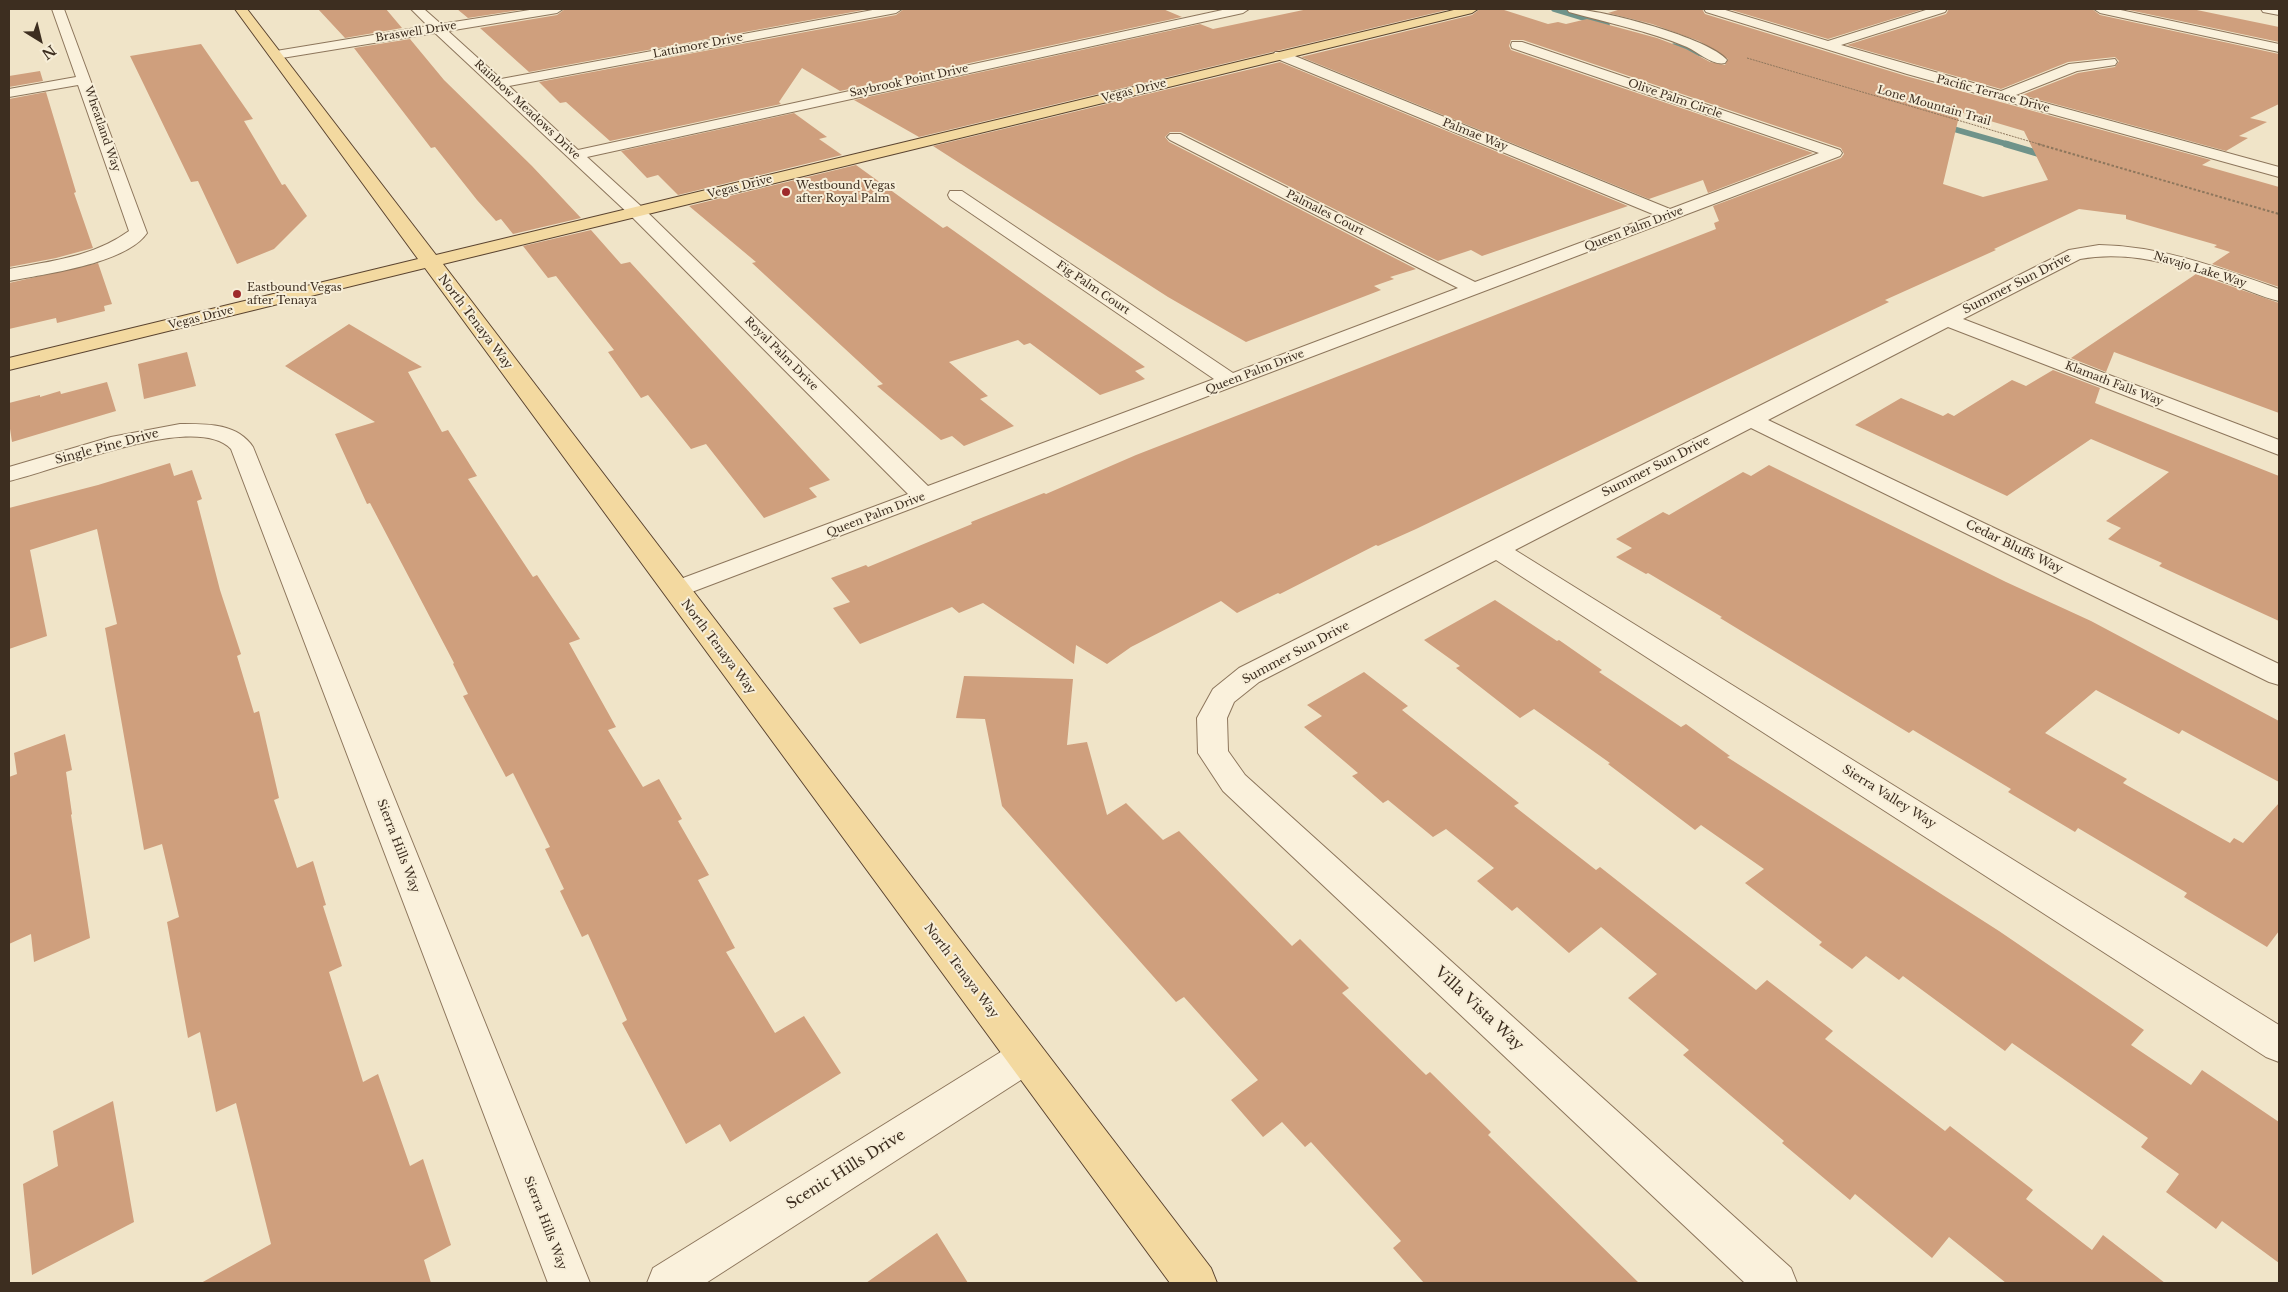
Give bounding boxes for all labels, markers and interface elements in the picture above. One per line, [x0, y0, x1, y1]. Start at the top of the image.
north arrow [15, 15, 65, 65]
street label: Braswell Drive [375, 19, 457, 45]
street label: Lattimore Drive [652, 31, 744, 61]
text: N [38, 41, 59, 63]
street label: Rainbow Meadows Drive [471, 57, 583, 163]
street label: Saybrook Point Drive [848, 62, 970, 100]
street label: Pacific Terrace Drive [1935, 73, 2051, 115]
street label: Vegas Drive [1100, 77, 1168, 105]
street label: Olive Palm Circle [1626, 77, 1724, 121]
street label: Lone Mountain Trail [1876, 83, 1992, 129]
street label: Wheatland Way [81, 84, 123, 174]
street label: Palmae Way [1440, 116, 1510, 154]
street label: Vegas Drive [706, 173, 774, 201]
place label: Westbound Vegas after Royal Palm [796, 179, 895, 205]
marker: Westbound Vegas after Royal Palm [780, 186, 792, 198]
street label: Palmales Court [1284, 188, 1366, 238]
street label: Queen Palm Drive [1583, 204, 1685, 254]
street label: Summer Sun Drive [1961, 250, 2073, 318]
street label: Navajo Lake Way [2152, 250, 2248, 290]
street label: Fig Palm Court [1054, 259, 1132, 317]
street label: North Tenaya Way [435, 272, 515, 372]
place label: Eastbound Vegas after Tenaya [247, 281, 342, 307]
marker: Eastbound Vegas after Tenaya [231, 288, 243, 300]
street label: Vegas Drive [167, 304, 235, 332]
street label: Royal Palm Drive [741, 314, 821, 394]
street label: Queen Palm Drive [1204, 347, 1306, 397]
street label: Klamath Falls Way [2063, 359, 2165, 409]
street label: Single Pine Drive [54, 426, 160, 468]
street label: Summer Sun Drive [1600, 433, 1712, 501]
street label: Queen Palm Drive [825, 490, 927, 540]
street label: Cedar Bluffs Way [1963, 517, 2065, 577]
street label: North Tenaya Way [678, 597, 758, 697]
street label: Summer Sun Drive [1240, 619, 1352, 687]
street label: Sierra Valley Way [1839, 762, 1939, 832]
street label: Sierra Hills Way [373, 797, 423, 895]
street label: North Tenaya Way [921, 921, 1001, 1021]
street label: Villa Vista Way [1431, 963, 1527, 1055]
street label: Scenic Hills Drive [783, 1126, 909, 1214]
street label: Sierra Hills Way [520, 1174, 570, 1272]

